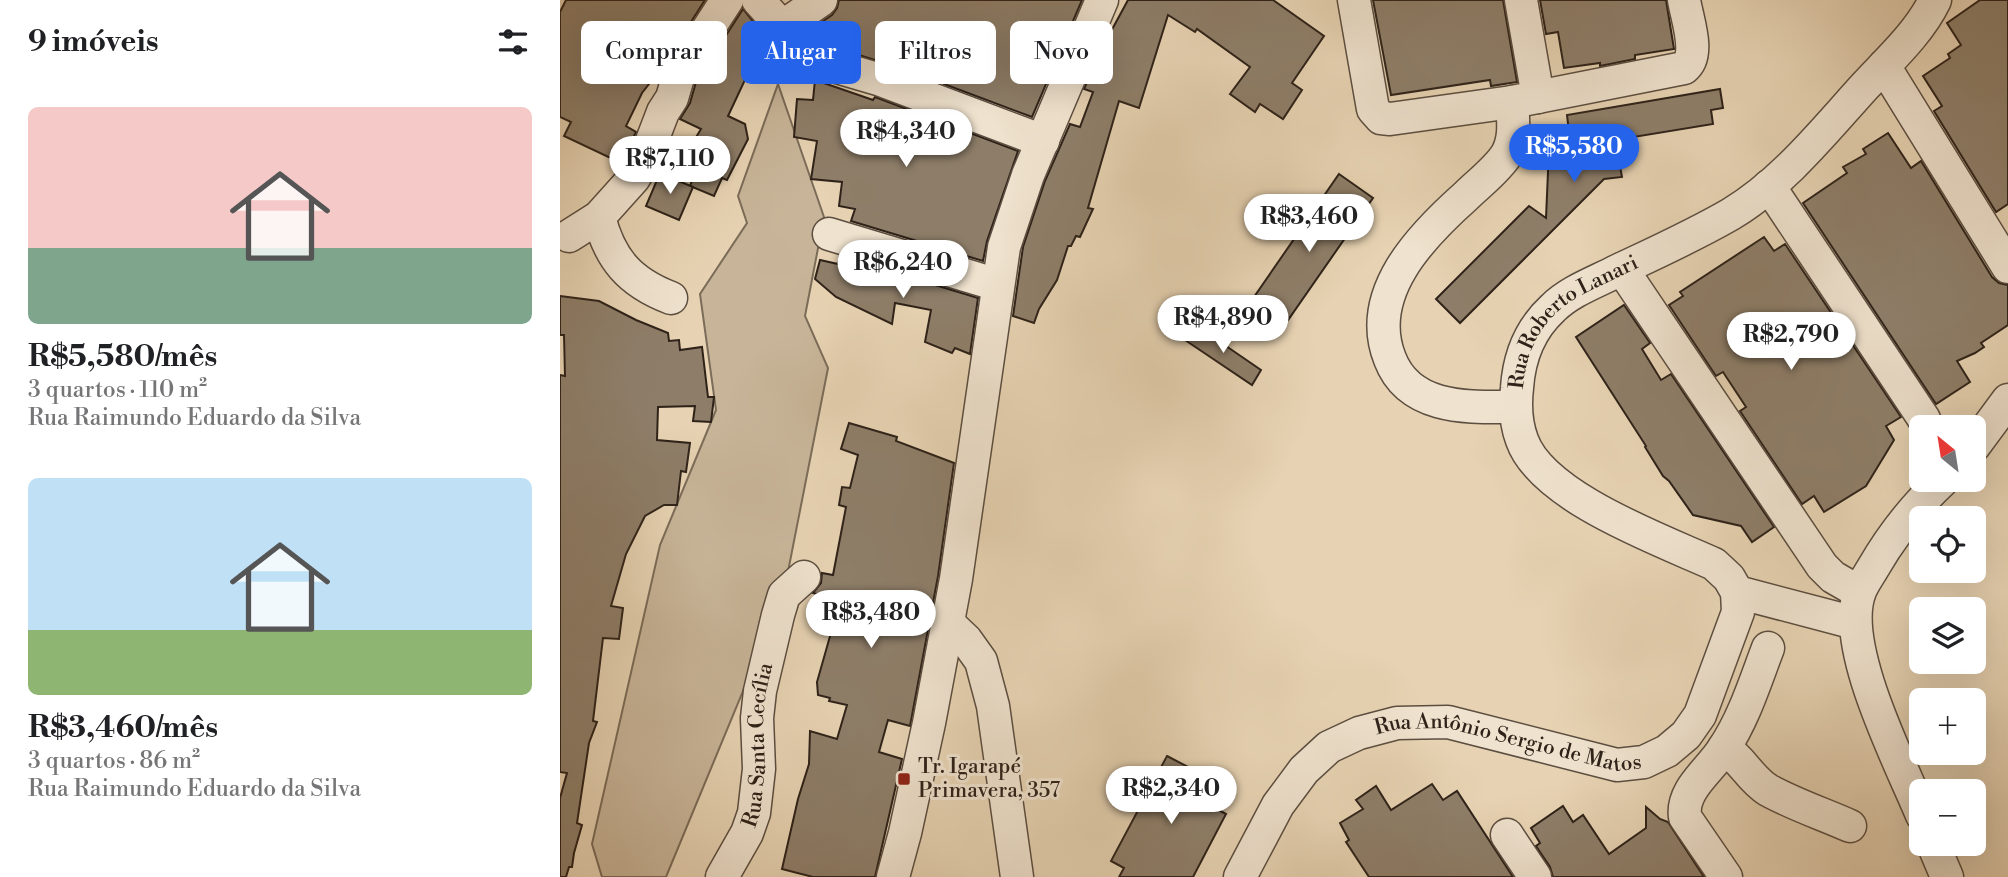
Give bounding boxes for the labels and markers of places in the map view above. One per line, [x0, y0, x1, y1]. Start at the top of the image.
pin: R$4,340 [841, 110, 971, 169]
pin: R$5,580 [1509, 124, 1639, 184]
pin: R$7,110 [605, 136, 735, 196]
pin: R$3,460 [1244, 194, 1374, 254]
pin: R$6,240 [838, 240, 968, 300]
pin: R$4,890 [1158, 296, 1288, 355]
pin: R$2,790 [1726, 312, 1856, 372]
pin: R$3,480 [806, 590, 936, 650]
place label: Tr. Igarapé Primavera, 357 [918, 754, 1061, 804]
pin: R$2,340 [1106, 766, 1236, 826]
marker: Tr. Igarapé Primavera, 357 [896, 771, 912, 787]

